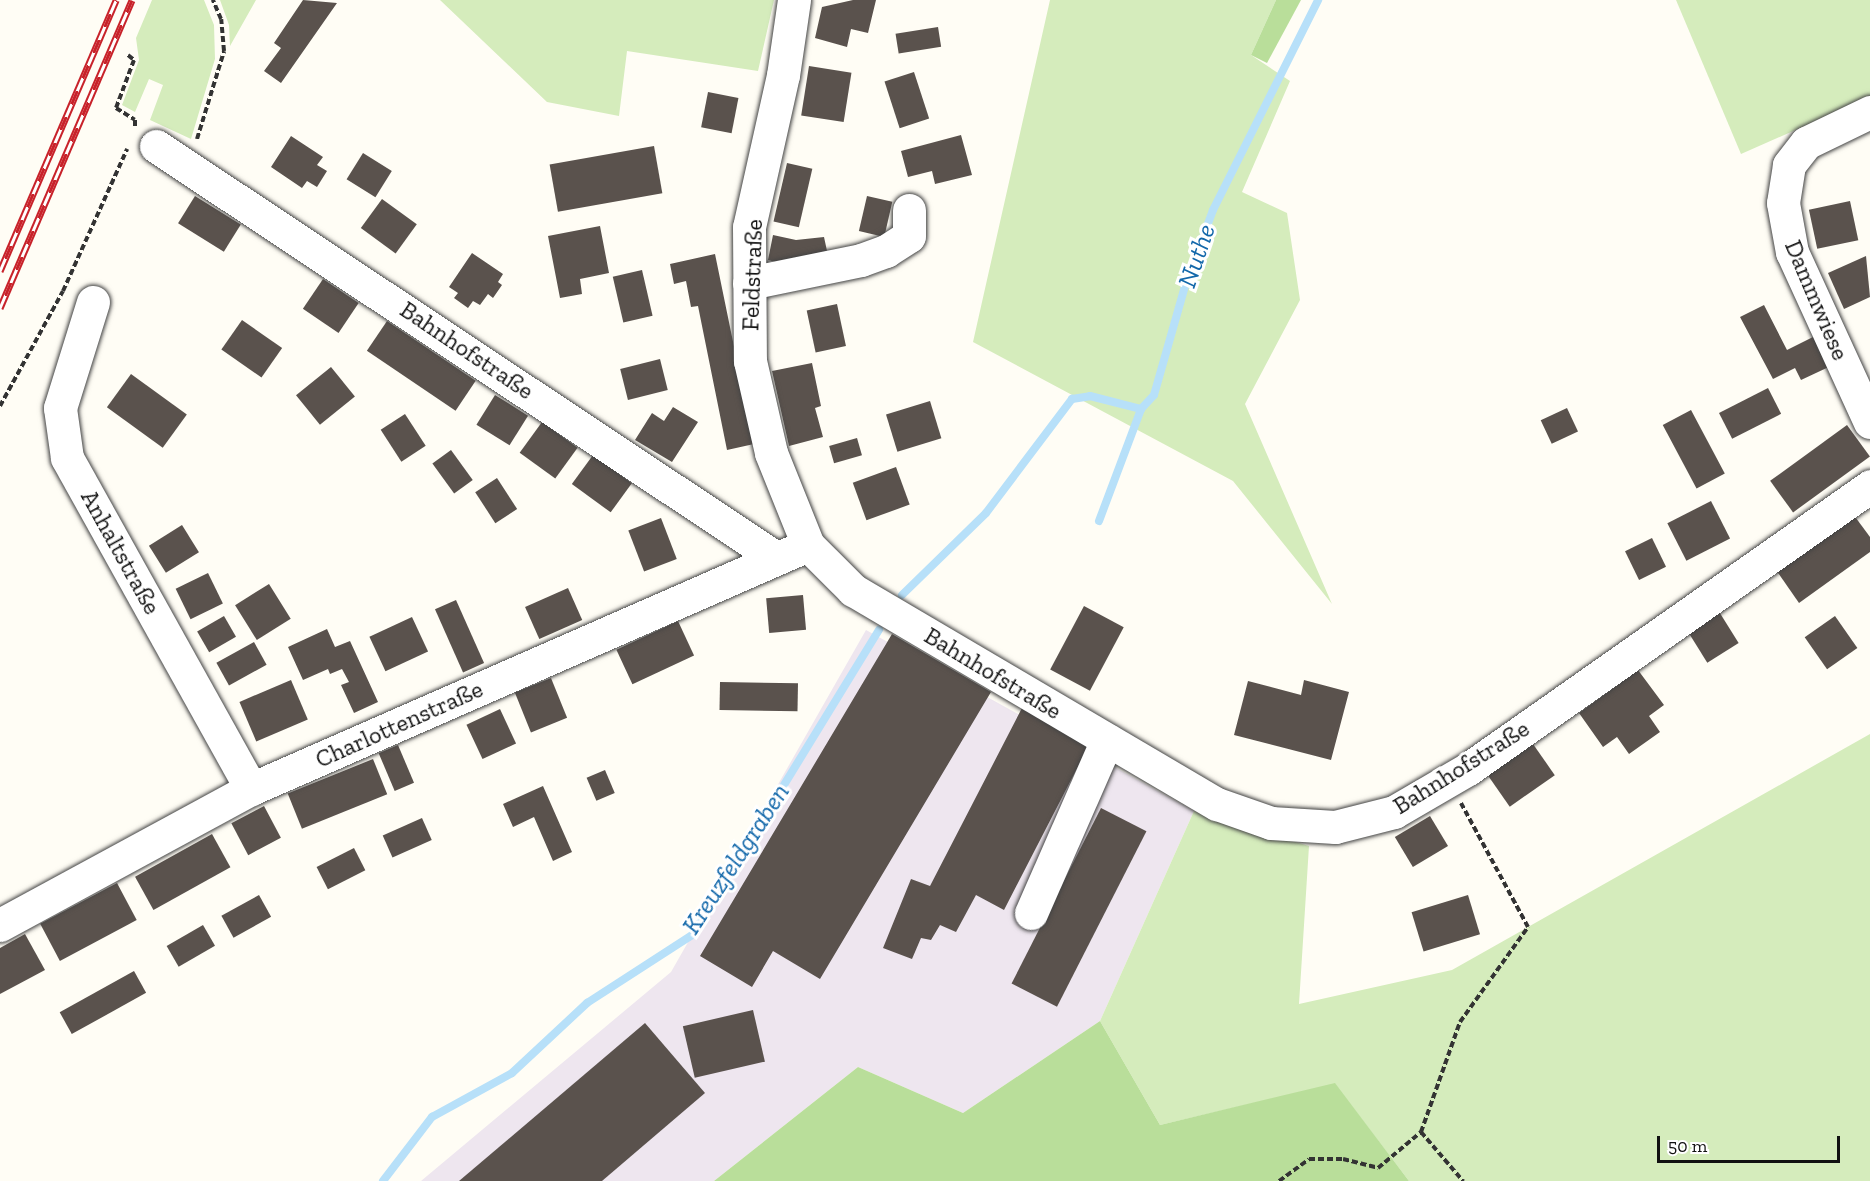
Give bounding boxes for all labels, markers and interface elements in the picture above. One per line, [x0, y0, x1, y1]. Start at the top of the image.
street label: Feldstraße [736, 219, 768, 331]
water label: Nuthe [1172, 220, 1222, 292]
street label: Dammwiese [1779, 236, 1855, 364]
street label: Bahnhofstraße [395, 295, 539, 405]
street label: Anhaltstraße [75, 485, 167, 619]
street label: Bahnhofstraße [919, 621, 1067, 725]
street label: Charlottenstraße [311, 674, 487, 774]
street label: Bahnhofstraße [1388, 714, 1534, 820]
water label: Kreuzfeldgraben [676, 778, 796, 940]
scale bar [1660, 1124, 1843, 1162]
text: 50 m [1668, 1135, 1707, 1157]

